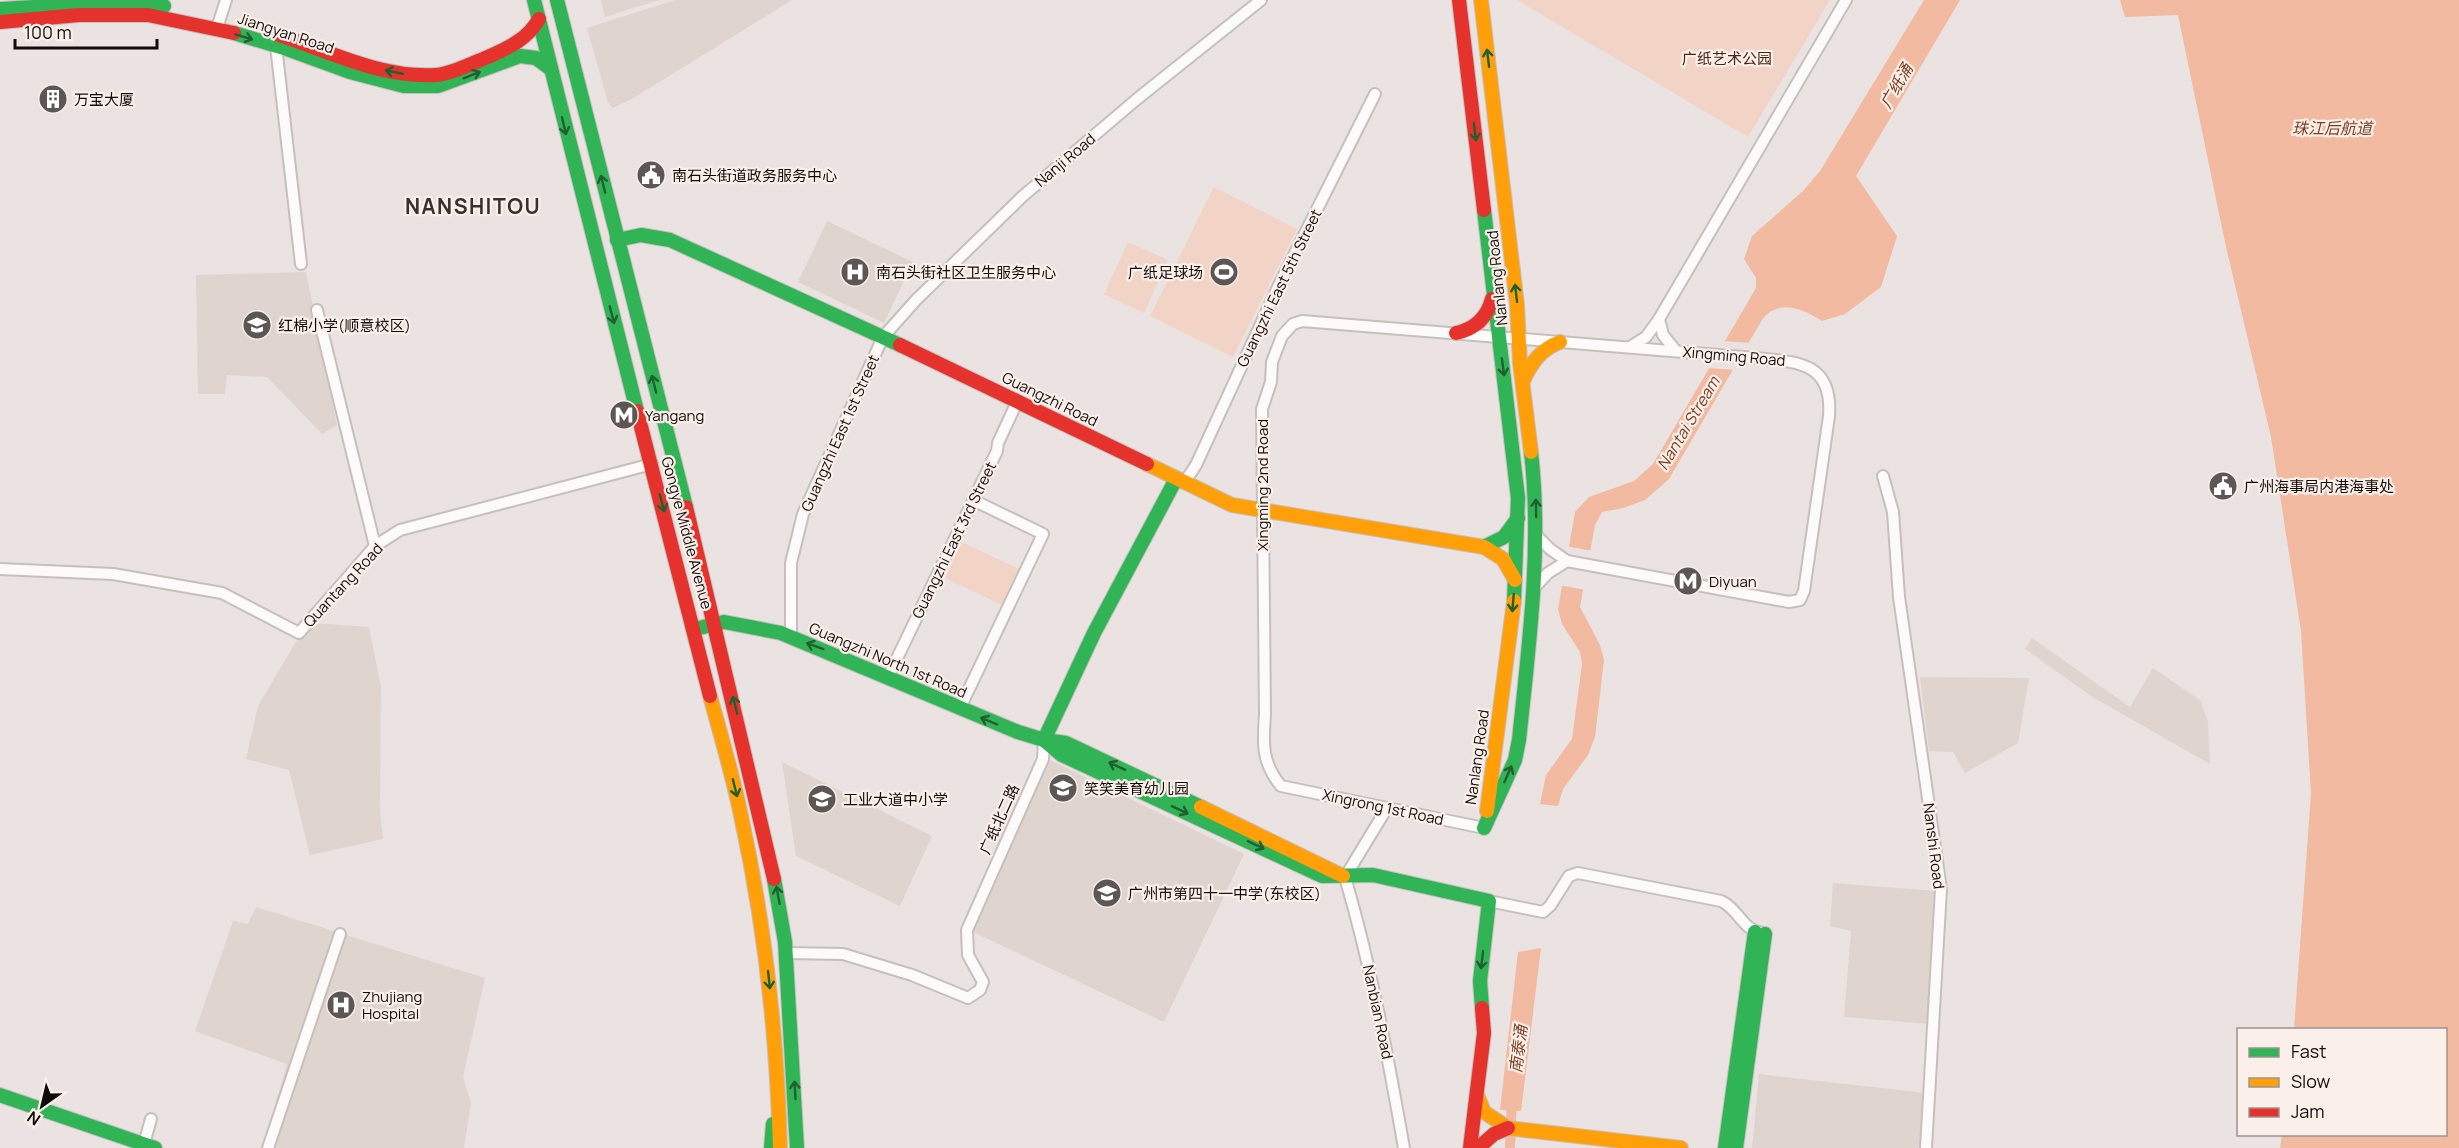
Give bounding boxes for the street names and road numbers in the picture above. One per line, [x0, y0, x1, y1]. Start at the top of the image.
street label: Jiangyan Road [235, 8, 337, 58]
street label: Nanji Road [1030, 128, 1100, 192]
street label: Guangzhi East 5th Street [1232, 205, 1326, 371]
street label: Nanlang Road [1482, 229, 1512, 327]
street label: Xingming Road [1682, 341, 1786, 371]
street label: Guangzhi East 1st Street [796, 351, 884, 515]
street label: Guangzhi Road [998, 367, 1102, 431]
street label: Xingming 2nd Road [1252, 419, 1273, 551]
street label: Gongye Middle Avenue [657, 454, 718, 612]
street label: Guangzhi East 3rd Street [907, 458, 1001, 622]
street label: Quantang Road [299, 538, 387, 632]
street label: Guangzhi North 1st Road [806, 617, 970, 703]
street label: Nanlang Road [1460, 708, 1494, 806]
street label: 广纸北二路 [974, 780, 1024, 858]
street label: Xingrong 1st Road [1320, 784, 1446, 830]
street label: Nanshi Road [1918, 802, 1950, 890]
street label: Nanbian Road [1358, 963, 1398, 1061]

